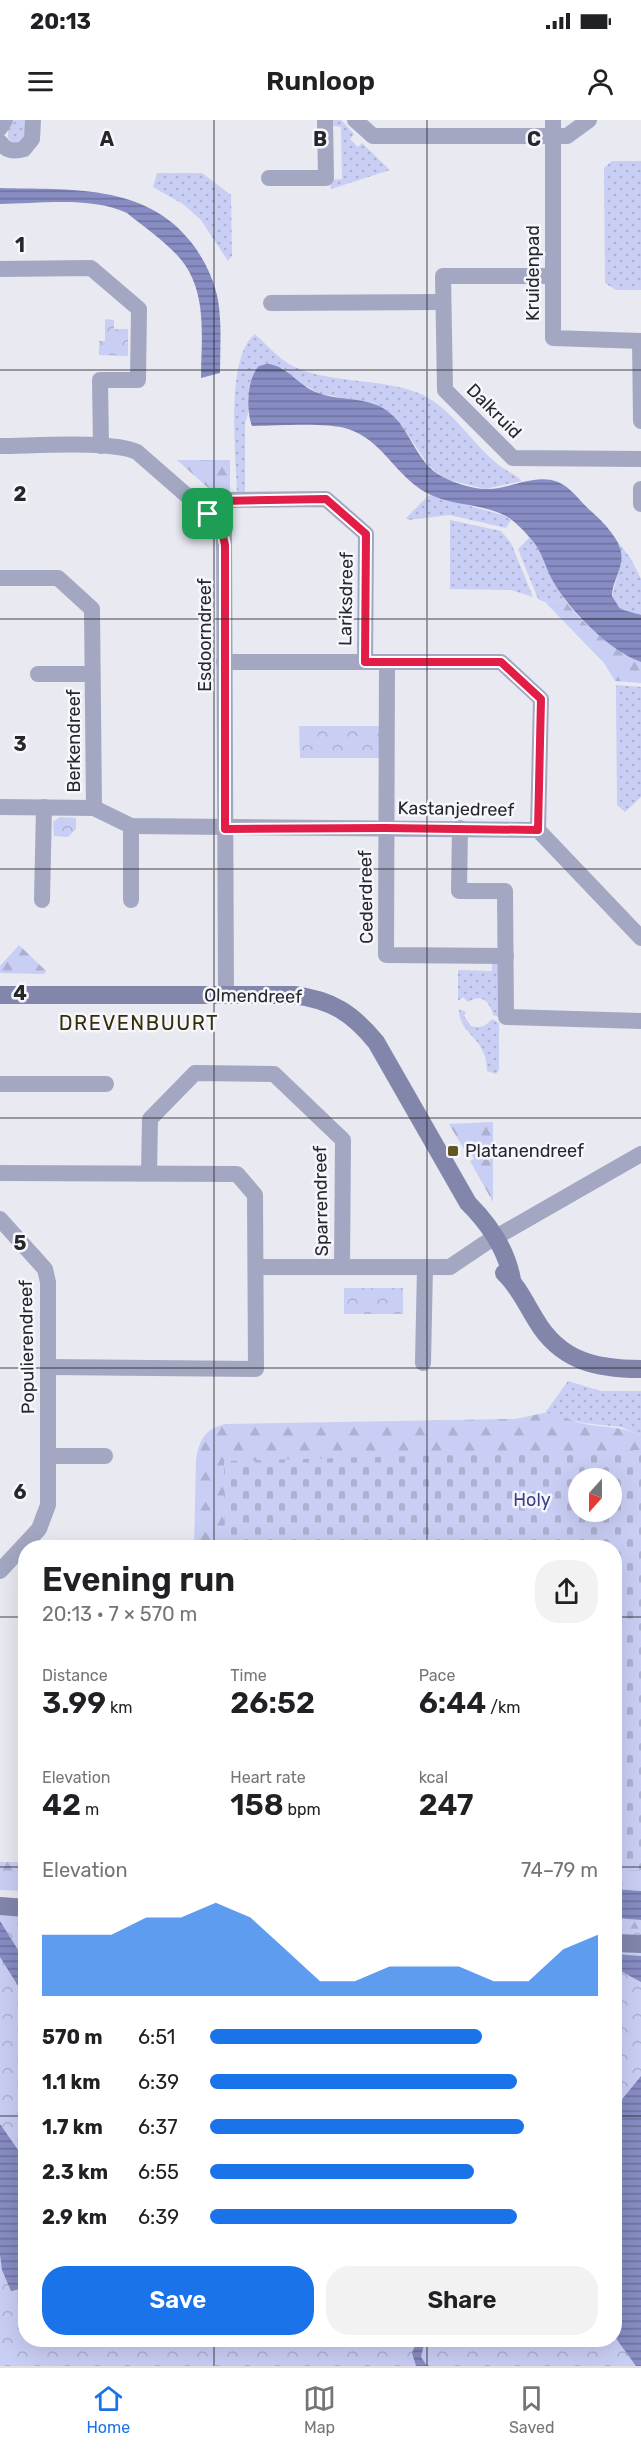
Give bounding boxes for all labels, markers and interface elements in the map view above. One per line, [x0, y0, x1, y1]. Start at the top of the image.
text: 20:13 [30, 8, 91, 35]
icon: menu [24, 65, 57, 98]
text: Runloop [266, 65, 375, 97]
icon: person [584, 65, 617, 98]
text: A [100, 127, 115, 151]
text: B [313, 127, 327, 151]
text: C [527, 127, 541, 151]
street label: Kruidenpad [522, 225, 544, 321]
text: 1 [15, 233, 25, 257]
street label: Dalkruid [462, 379, 526, 443]
text: 2 [14, 482, 27, 506]
pin [182, 488, 233, 539]
icon: arrive [191, 497, 224, 530]
street label: Lariksdreef [334, 552, 358, 646]
street label: Esdoorndreef [194, 578, 216, 692]
street label: Berkendreef [63, 689, 85, 793]
text: 3 [13, 732, 27, 756]
street label: Kastanjedreef [397, 797, 515, 821]
street label: Cederdreef [354, 850, 378, 944]
text: 4 [13, 981, 27, 1005]
street label: Olmendreef [204, 984, 302, 1008]
district label: DREVENBUURT [59, 1011, 219, 1035]
place label: Platanendreef [465, 1140, 584, 1162]
marker: Platanendreef [446, 1144, 460, 1158]
street label: Sparrendreef [309, 1145, 333, 1257]
text: 5 [14, 1231, 27, 1255]
street label: Populierendreef [15, 1280, 39, 1414]
north arrow [568, 1468, 622, 1522]
map controls [568, 1468, 622, 1522]
text: 6 [13, 1480, 27, 1504]
park label: Holy [513, 1489, 551, 1511]
text: Evening run [42, 1560, 235, 1599]
button: share [535, 1560, 598, 1623]
text: 20:13 · 7 × 570 m [42, 1602, 197, 1626]
text: Distance [42, 1666, 108, 1685]
text: Time [230, 1666, 267, 1685]
text: Pace [419, 1666, 455, 1685]
text: 3.99 [42, 1685, 106, 1721]
text: 26:52 [230, 1685, 315, 1721]
text: 6:44 [419, 1685, 486, 1721]
text: km [106, 1698, 133, 1717]
text: /km [486, 1698, 520, 1717]
text: Elevation [42, 1768, 111, 1787]
text: Heart rate [230, 1768, 306, 1787]
text: kcal [419, 1768, 448, 1787]
text: 42 [42, 1787, 81, 1823]
text: 158 [230, 1787, 284, 1823]
text: 247 [419, 1787, 474, 1823]
text: m [81, 1800, 99, 1819]
text: bpm [284, 1800, 321, 1819]
text: Elevation [42, 1858, 128, 1882]
text: 74–79 m [521, 1858, 598, 1882]
text: 570 m [42, 2025, 103, 2049]
text: 6:51 [138, 2025, 175, 2049]
text: 1.1 km [42, 2070, 101, 2094]
text: 6:39 [138, 2070, 179, 2094]
text: 1.7 km [42, 2115, 103, 2139]
text: 6:37 [138, 2115, 177, 2139]
text: 2.3 km [42, 2160, 108, 2184]
text: 6:55 [138, 2160, 179, 2184]
text: 2.9 km [42, 2205, 107, 2229]
text: 6:39 [138, 2205, 179, 2229]
button: Save [42, 2266, 314, 2335]
button: Share [326, 2266, 598, 2335]
tab: Home [86, 2382, 130, 2437]
tab: Map [303, 2382, 336, 2437]
tab: Saved [509, 2382, 555, 2437]

